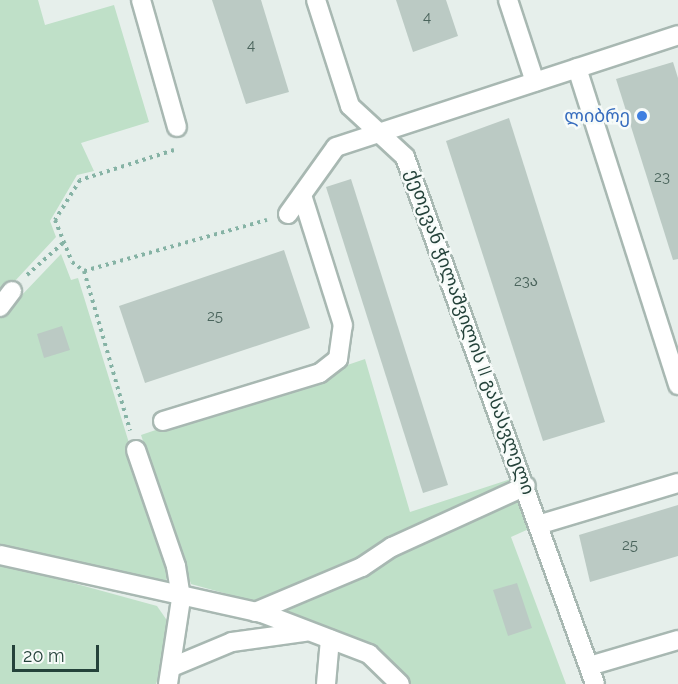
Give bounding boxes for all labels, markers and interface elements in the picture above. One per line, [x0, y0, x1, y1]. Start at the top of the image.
house number: 4 [423, 9, 431, 27]
house number: 4 [247, 37, 255, 55]
place label: ლიბრე [564, 105, 630, 127]
marker: ლიბრე [635, 109, 649, 123]
street label: ქეთევან ჭილაშვილის II გასასვლელი [401, 166, 539, 498]
house number: 23 [654, 169, 670, 187]
house number: 23ა [514, 273, 538, 291]
house number: 25 [207, 308, 223, 326]
house number: 25 [622, 537, 638, 555]
scale bar [15, 633, 102, 671]
text: 20 m [23, 645, 65, 666]

